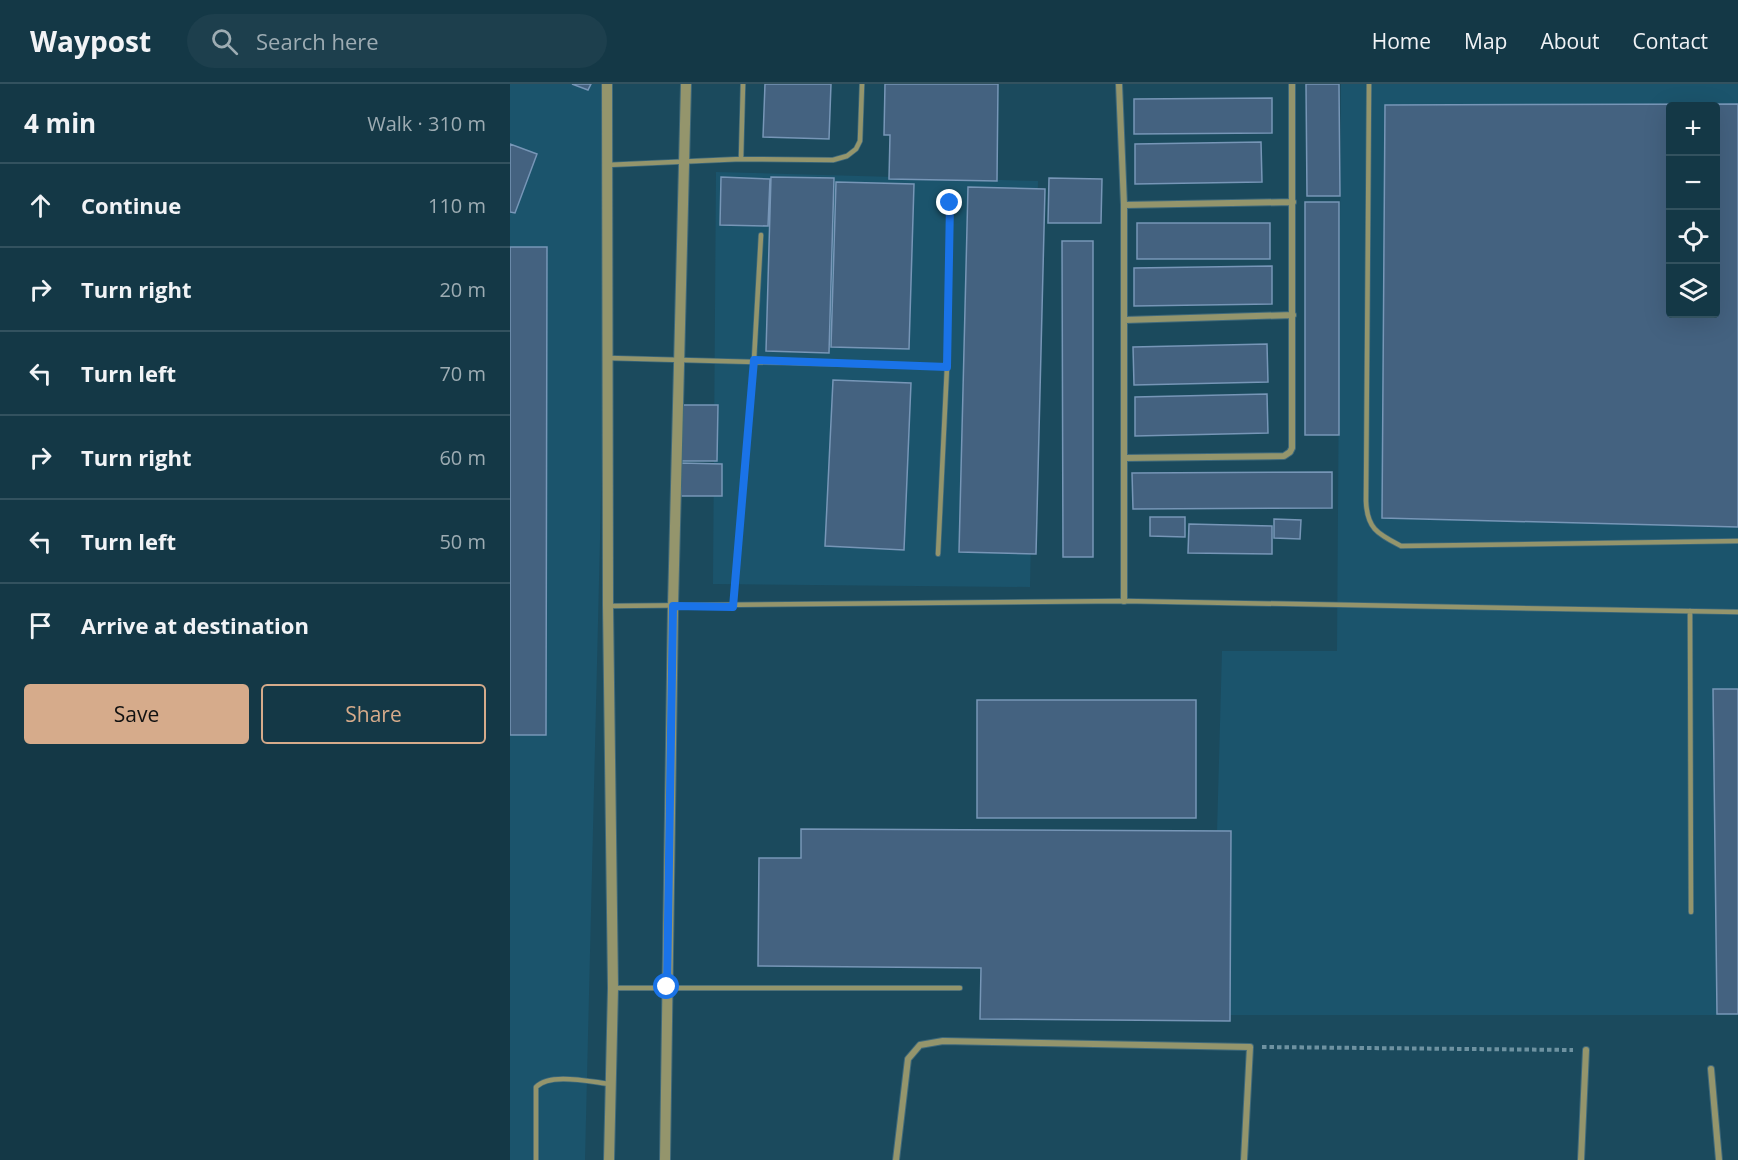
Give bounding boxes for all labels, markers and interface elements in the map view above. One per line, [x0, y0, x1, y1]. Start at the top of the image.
search box [187, 14, 607, 68]
text: Waypost [30, 22, 151, 60]
icon: search [208, 25, 241, 58]
text: Search here [256, 26, 379, 56]
text: Home [1372, 27, 1431, 55]
text: Map [1464, 27, 1507, 55]
text: About [1540, 27, 1600, 55]
text: Contact [1633, 27, 1708, 55]
map controls [1666, 102, 1720, 318]
button: + [1666, 102, 1720, 156]
text: 4 min [24, 105, 96, 141]
text: Walk · 310 m [367, 110, 486, 137]
button: − [1666, 156, 1720, 210]
icon: ahead [24, 189, 57, 222]
route end [936, 189, 962, 215]
text: Continue [81, 190, 181, 220]
text: 110 m [428, 192, 486, 219]
button: locate [1666, 210, 1720, 264]
button: layers [1666, 264, 1720, 318]
icon: right [24, 273, 57, 306]
text: Turn right [81, 274, 192, 304]
text: 20 m [439, 276, 486, 303]
icon: left [24, 357, 57, 390]
text: Turn left [81, 358, 176, 388]
text: 70 m [439, 360, 486, 387]
icon: right [24, 441, 57, 474]
text: Turn right [81, 442, 192, 472]
text: 60 m [439, 444, 486, 471]
icon: left [24, 525, 57, 558]
text: Turn left [81, 526, 176, 556]
text: 50 m [439, 528, 486, 555]
icon: arrive [24, 609, 57, 642]
text: Arrive at destination [81, 610, 309, 640]
button: Save [24, 684, 249, 744]
button: Share [261, 684, 486, 744]
route start [653, 973, 679, 999]

